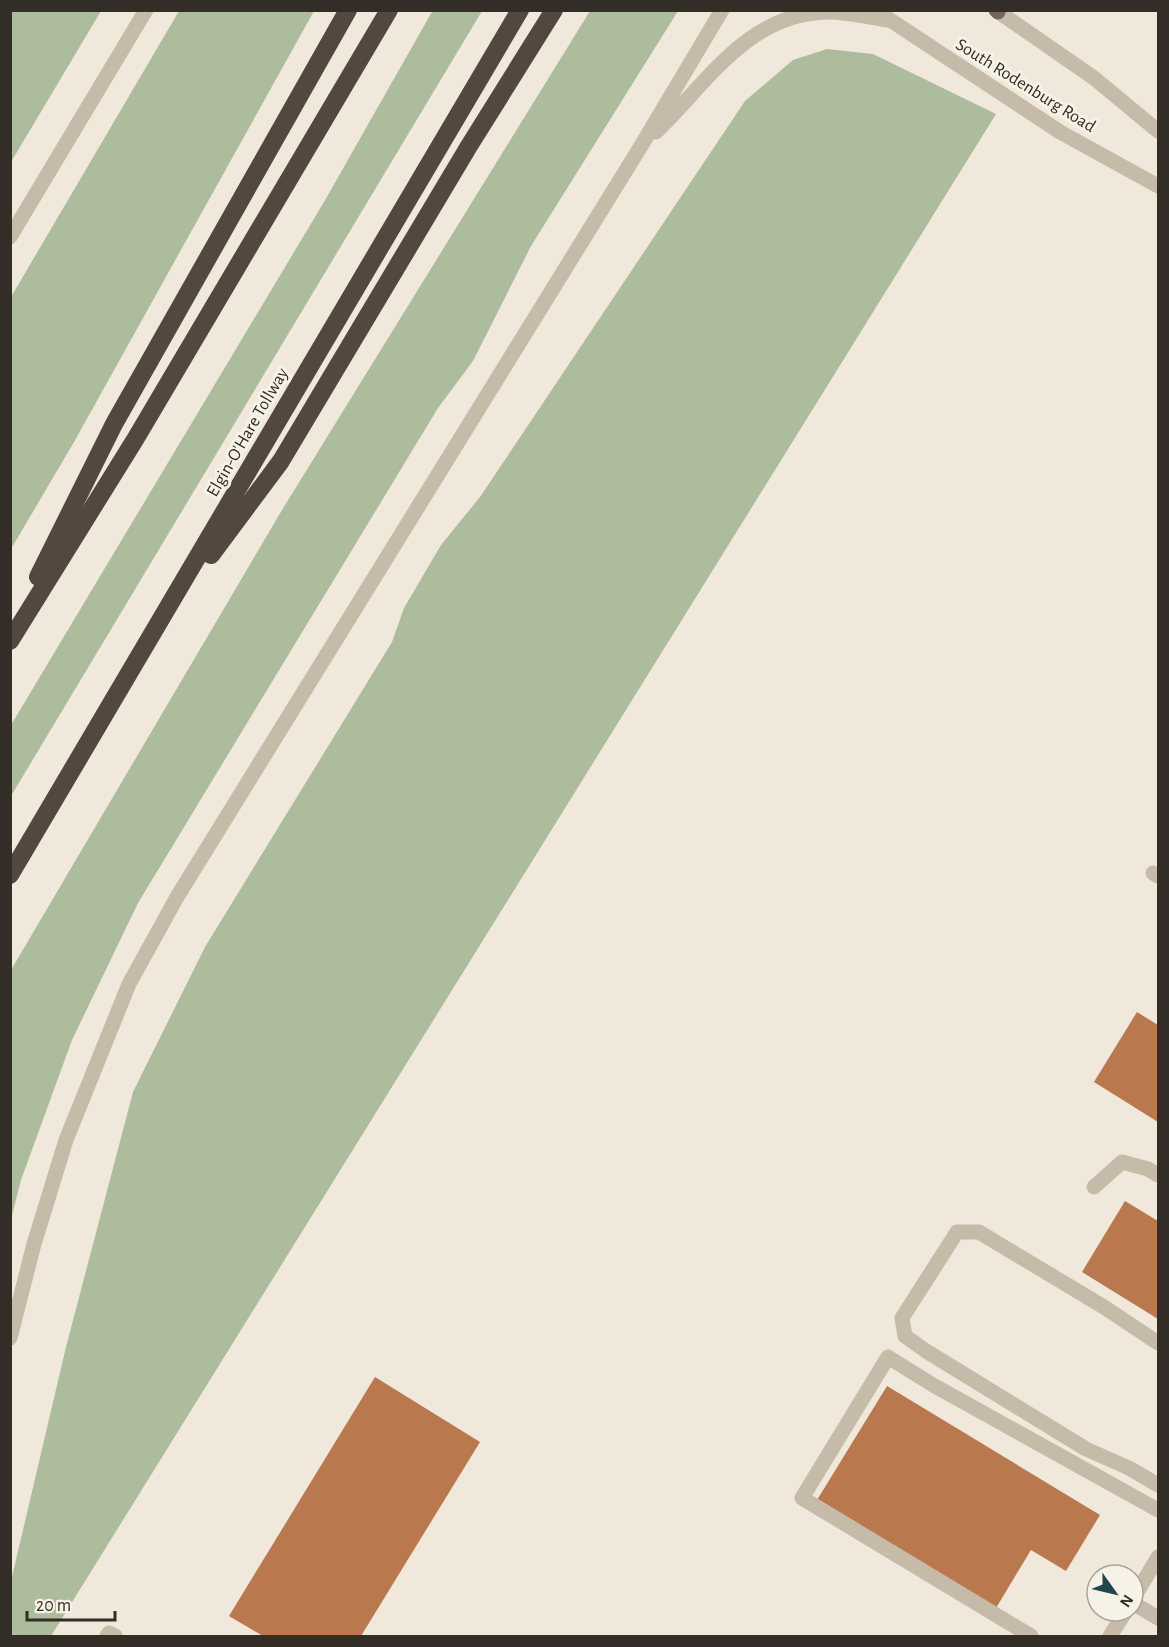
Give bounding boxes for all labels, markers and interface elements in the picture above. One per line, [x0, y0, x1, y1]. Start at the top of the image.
street label: South Rodenburg Road [952, 36, 1098, 136]
street label: Elgin-O'Hare Tollway [204, 365, 292, 500]
north arrow [1085, 1563, 1145, 1623]
scale bar [27, 1584, 116, 1622]
text: N [1117, 1592, 1136, 1610]
text: 20 m [36, 1597, 71, 1615]

